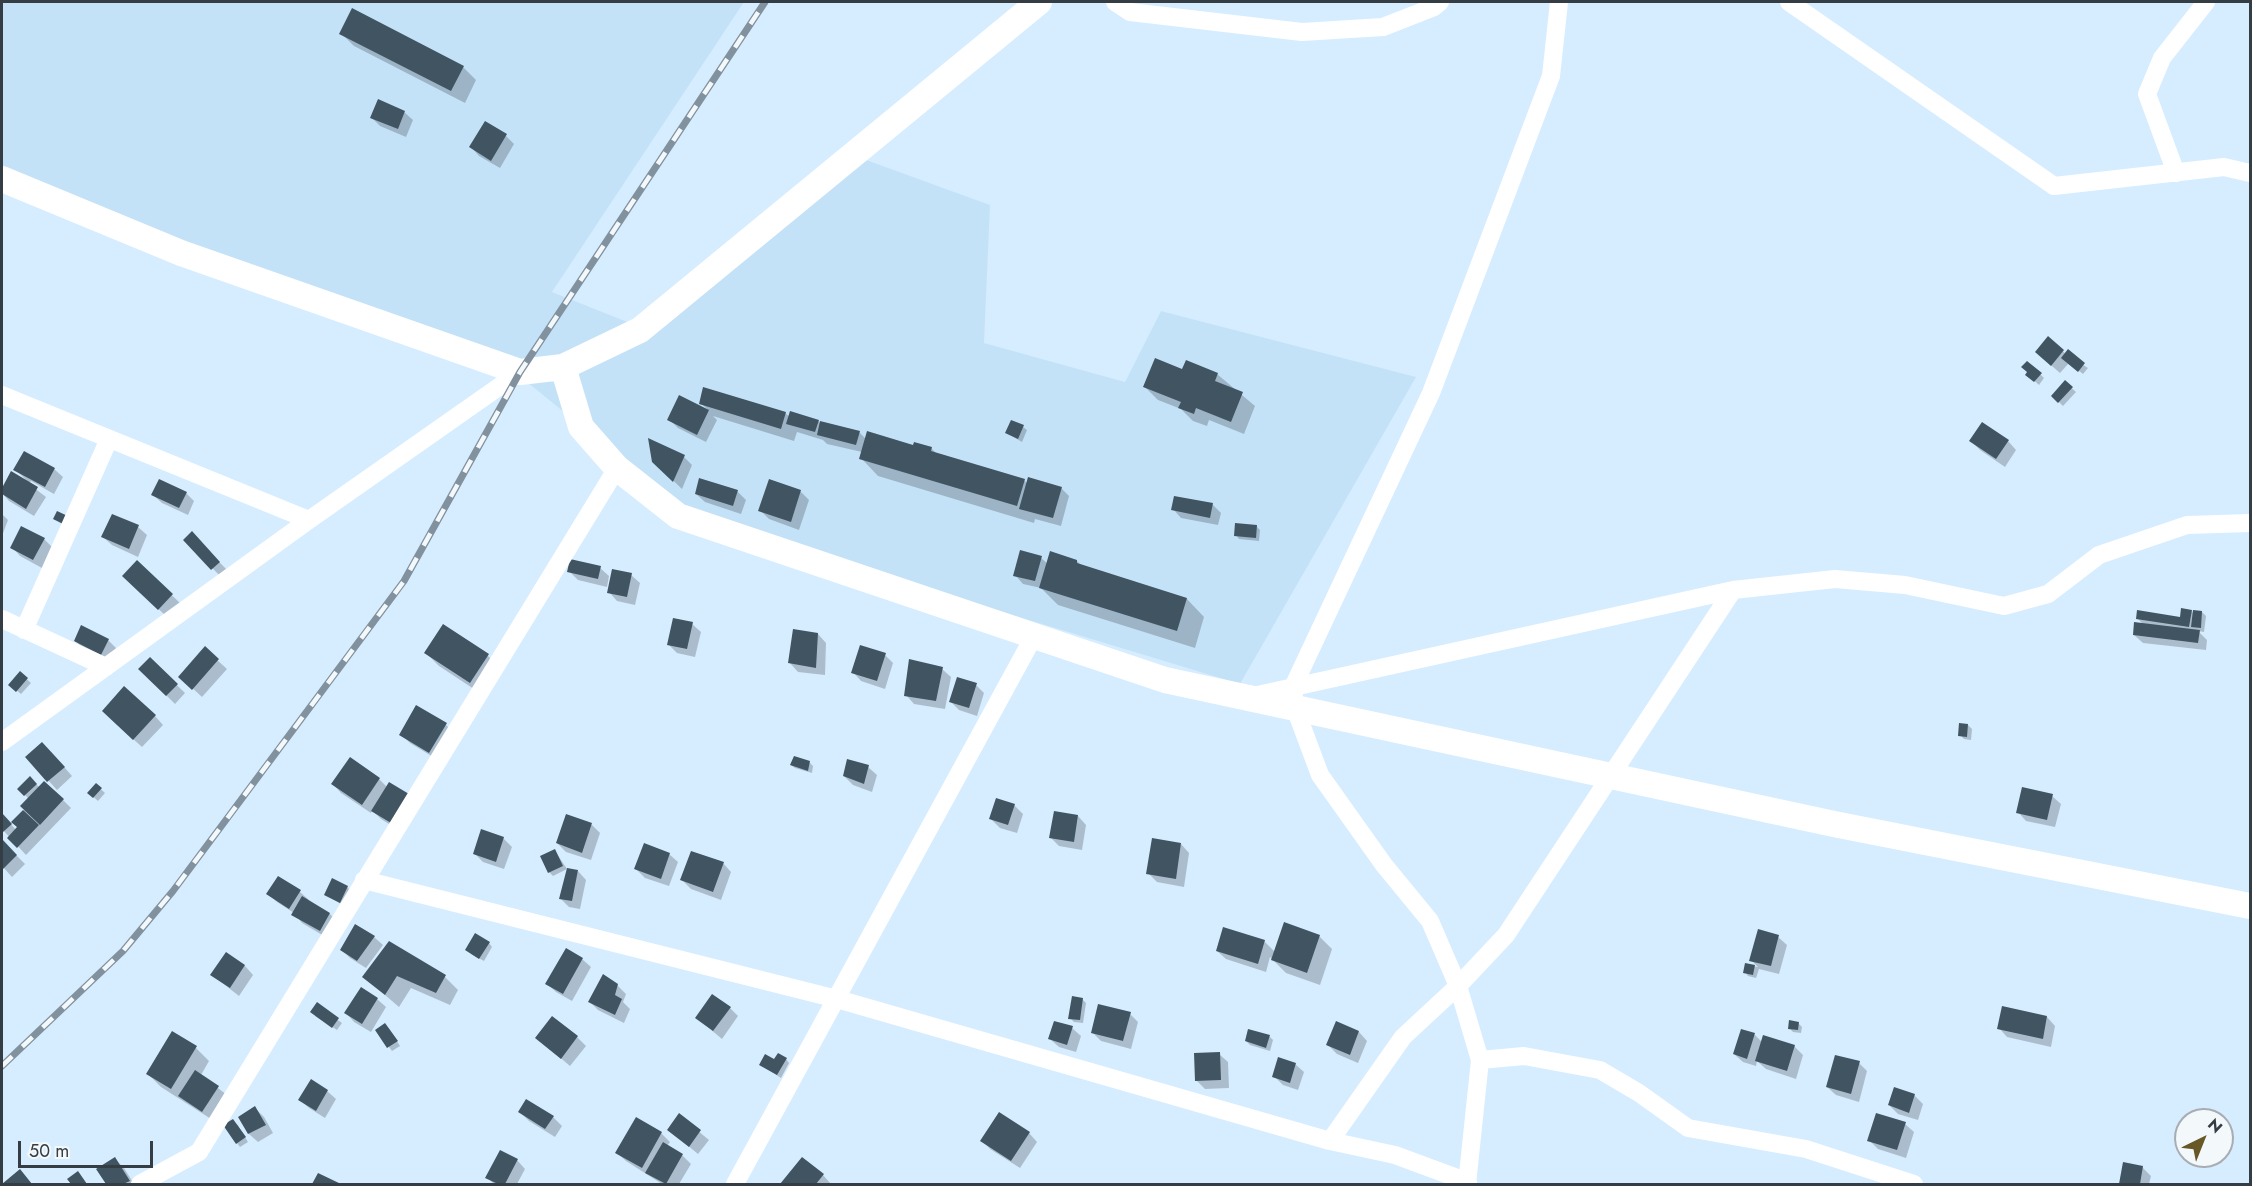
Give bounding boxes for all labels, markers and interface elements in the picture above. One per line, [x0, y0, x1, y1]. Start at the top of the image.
north arrow [2174, 1108, 2234, 1168]
text: N [2203, 1113, 2228, 1139]
scale bar [21, 1129, 156, 1167]
text: 50 m [29, 1138, 69, 1164]

